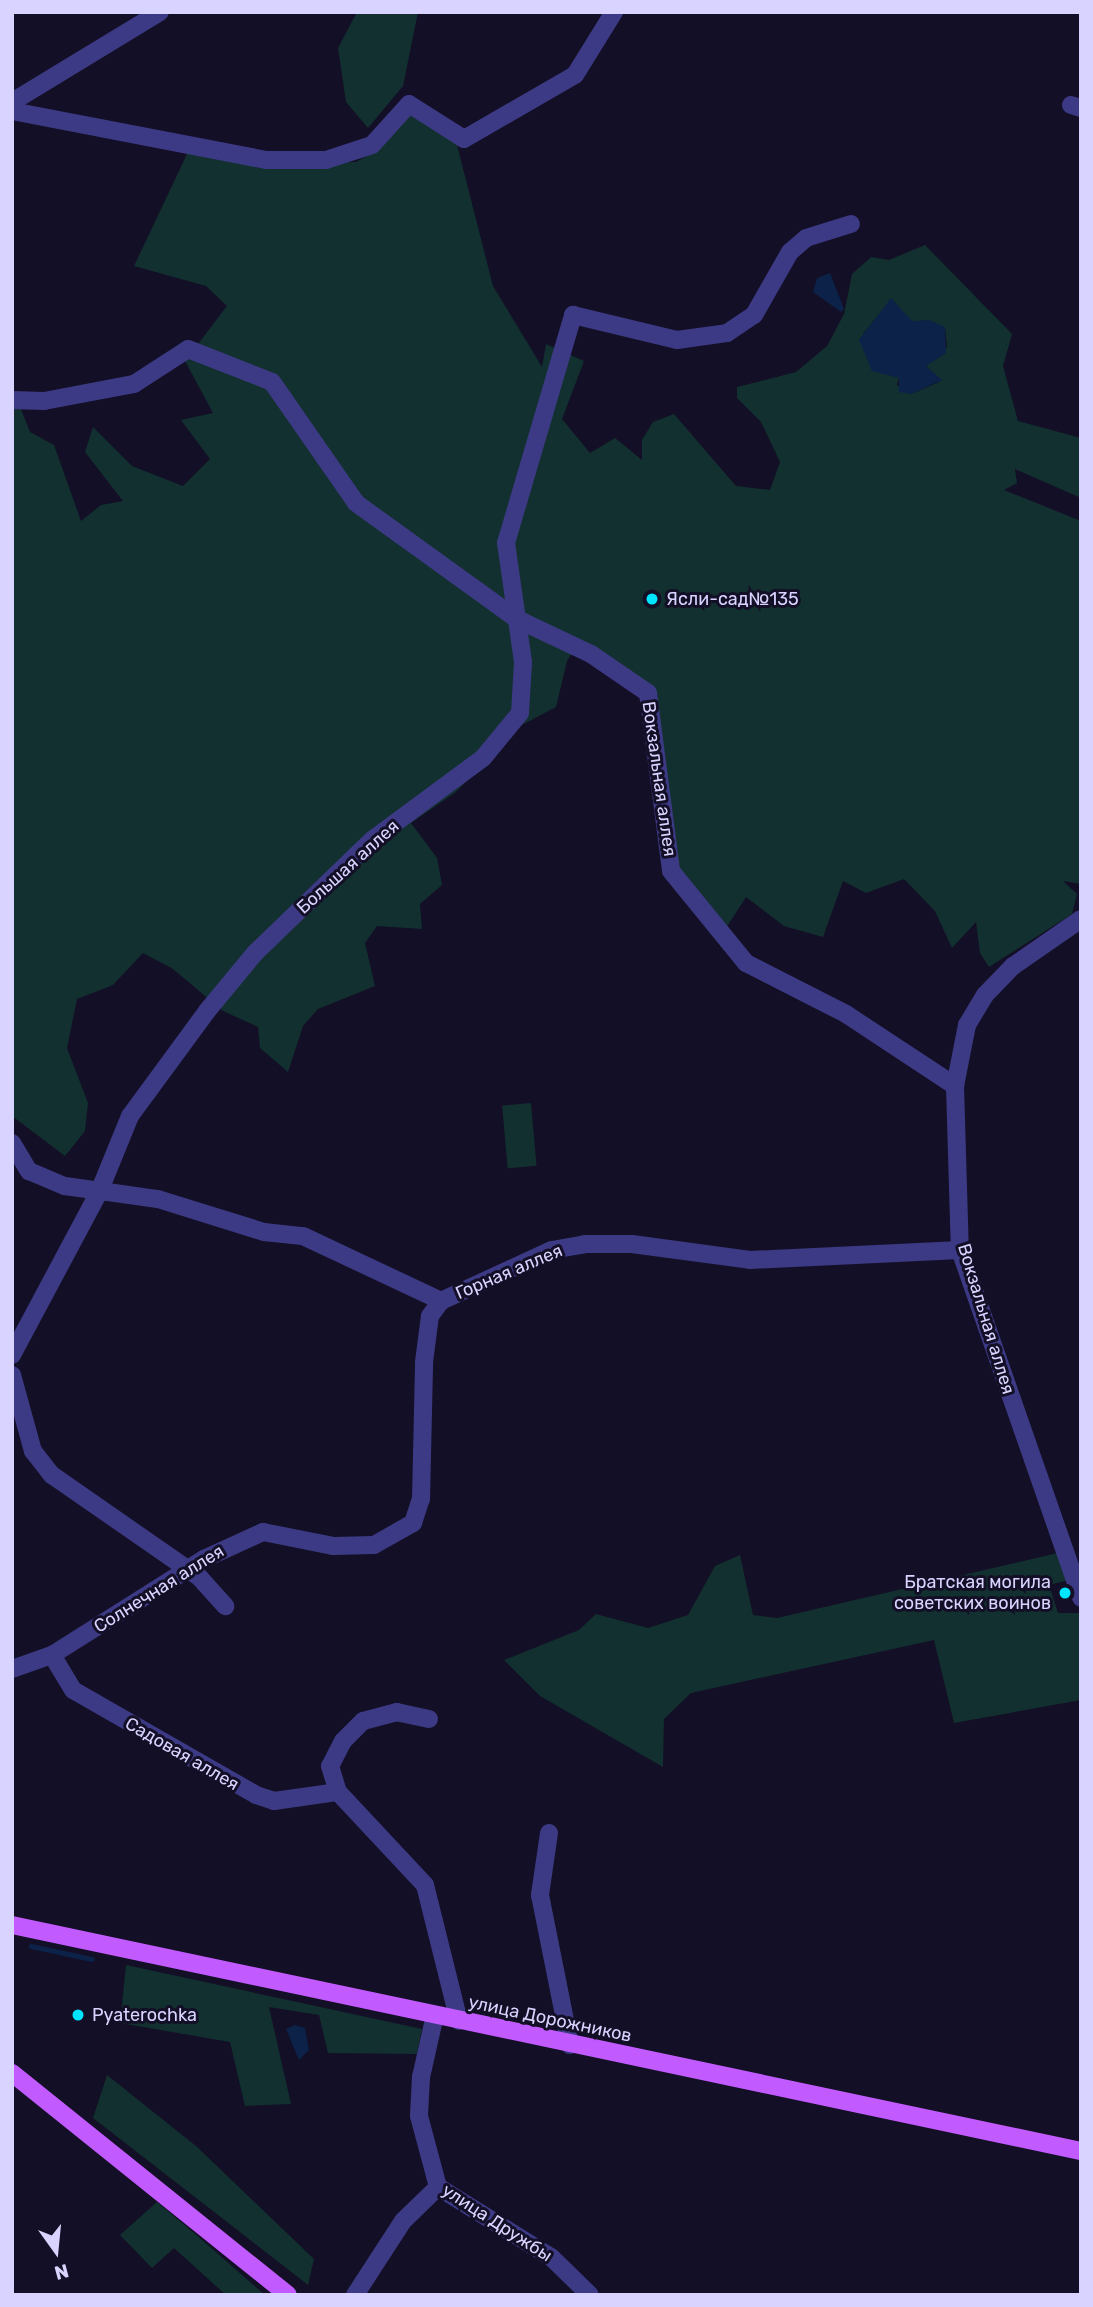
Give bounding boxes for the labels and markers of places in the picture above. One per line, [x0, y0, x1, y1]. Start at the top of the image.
place label: Ясли-сад№135 [666, 588, 799, 610]
marker: Ясли-сад№135 [644, 591, 660, 607]
place label: Братская могила советских воинов [894, 1572, 1051, 1614]
marker: Братская могила советских воинов [1057, 1585, 1073, 1601]
place label: Pyaterochka [92, 2004, 197, 2026]
marker: Pyaterochka [70, 2007, 86, 2023]

